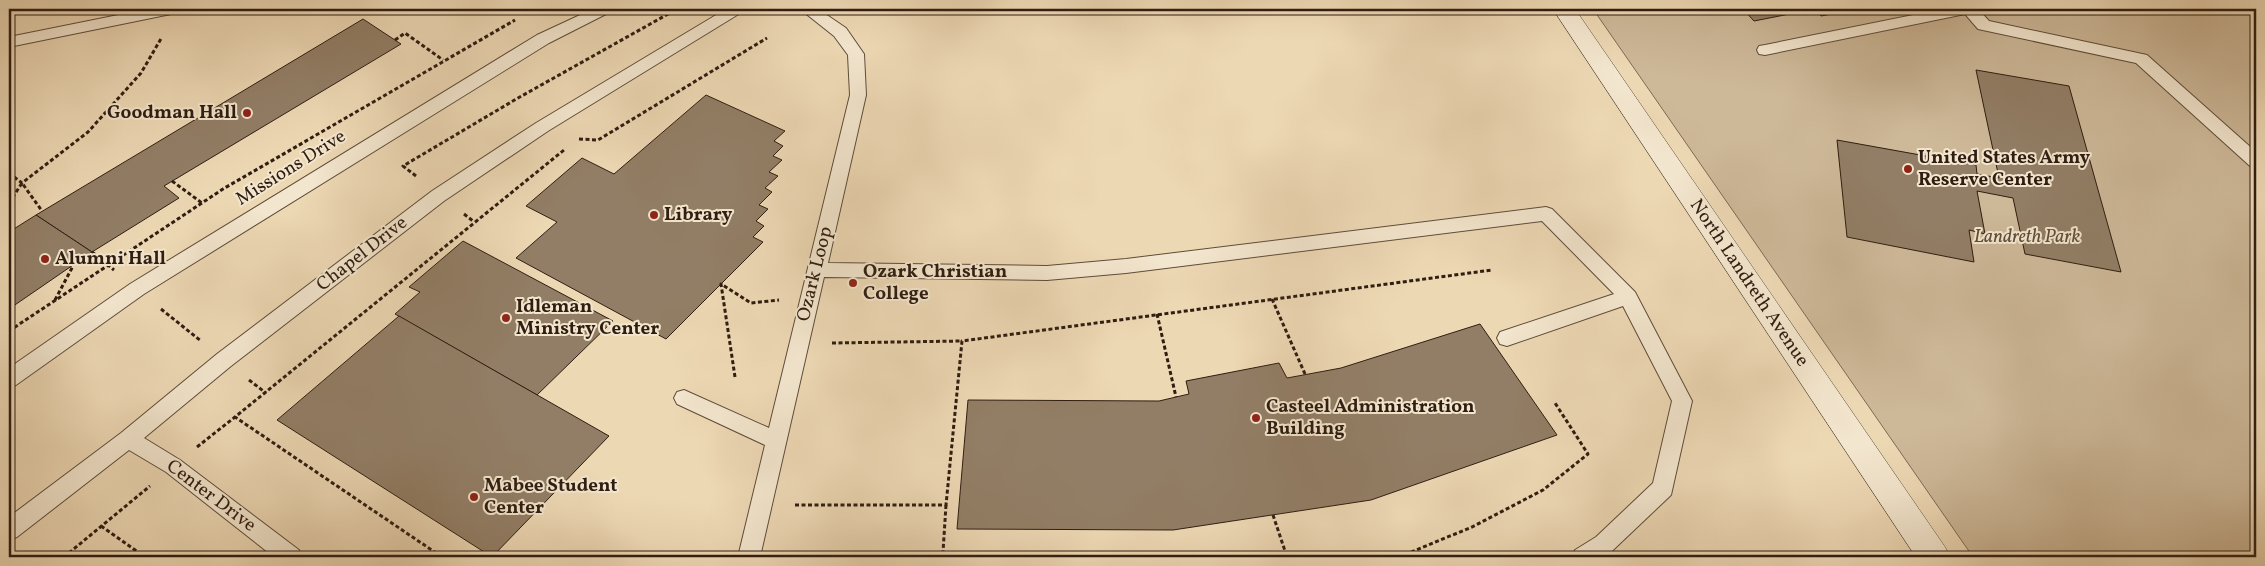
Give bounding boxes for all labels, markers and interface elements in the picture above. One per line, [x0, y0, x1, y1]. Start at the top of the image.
place label: Goodman Hall [107, 100, 237, 126]
marker: Goodman Hall [241, 107, 253, 119]
street label: Missions Drive [231, 124, 351, 212]
place label: United States Army Reserve Center [1918, 145, 2091, 193]
marker: United States Army Reserve Center [1902, 163, 1914, 175]
street label: North Landreth Avenue [1683, 194, 1815, 372]
place label: Library [664, 202, 733, 228]
marker: Library [648, 209, 660, 221]
street label: Chapel Drive [311, 210, 413, 298]
street label: Ozark Loop [791, 224, 839, 324]
park label: Landreth Park [1974, 224, 2080, 250]
place label: Alumni Hall [55, 246, 166, 272]
marker: Alumni Hall [39, 253, 51, 265]
place label: Ozark Christian College [863, 259, 1007, 307]
marker: Ozark Christian College [847, 277, 859, 289]
place label: Idleman Ministry Center [516, 294, 659, 342]
marker: Idleman Ministry Center [500, 312, 512, 324]
place label: Casteel Administration Building [1266, 394, 1475, 442]
marker: Casteel Administration Building [1250, 412, 1262, 424]
street label: Center Drive [161, 454, 261, 538]
place label: Mabee Student Center [484, 473, 617, 521]
marker: Mabee Student Center [468, 491, 480, 503]

